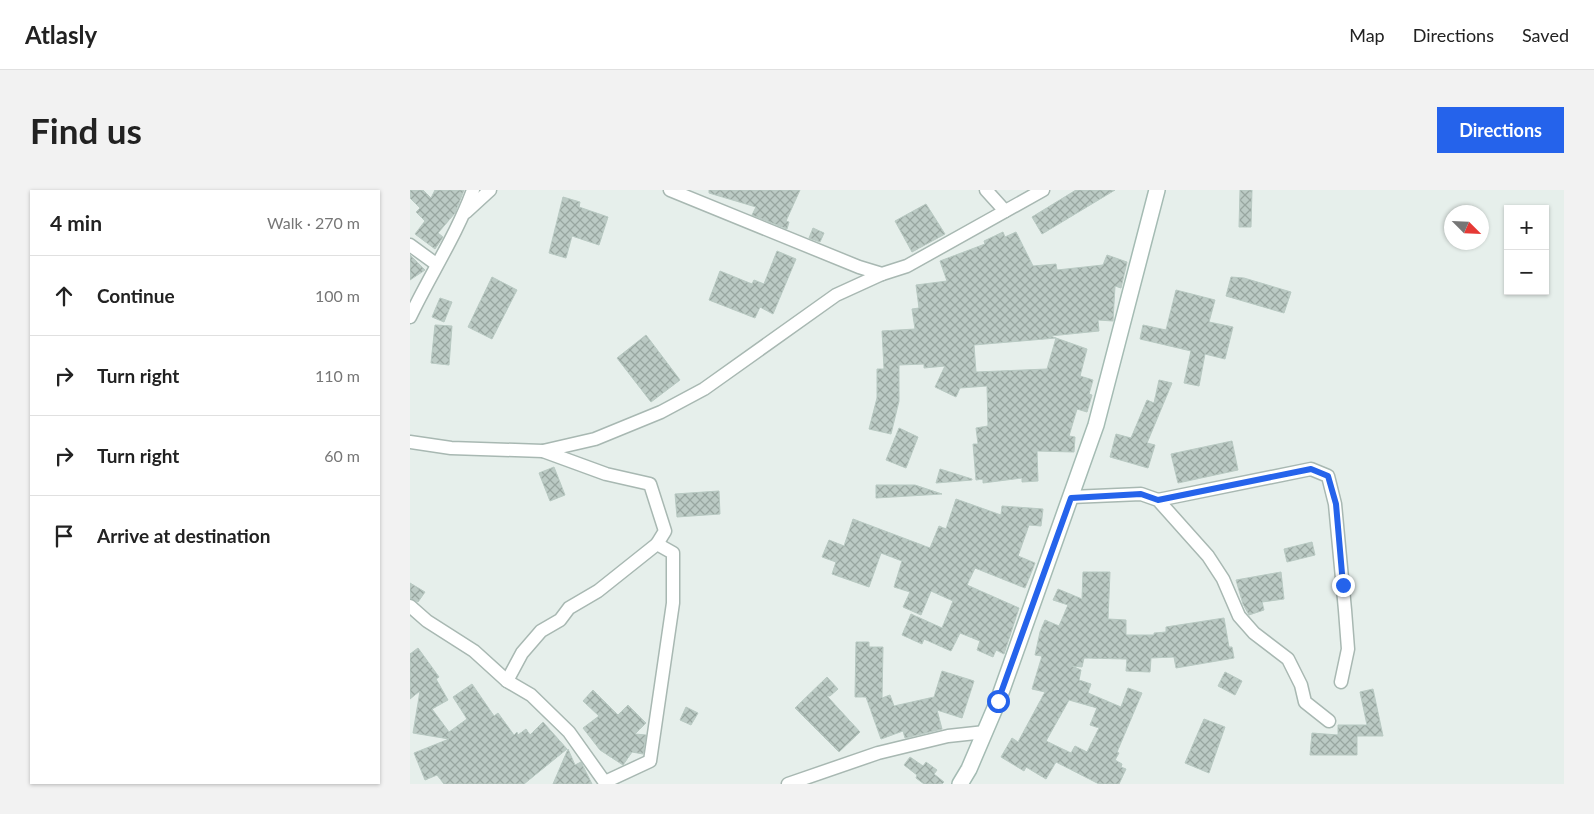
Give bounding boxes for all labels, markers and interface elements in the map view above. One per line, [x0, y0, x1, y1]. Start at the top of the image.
text: Atlasly [25, 20, 97, 49]
text: Map [1349, 24, 1385, 46]
text: Directions [1413, 24, 1494, 46]
text: Saved [1522, 24, 1569, 46]
button: Directions [1437, 107, 1564, 153]
text: Find us [30, 109, 142, 151]
north arrow [1444, 205, 1489, 250]
map controls [1504, 205, 1549, 295]
button: + [1504, 205, 1549, 250]
text: 4 min [50, 210, 102, 235]
text: Walk · 270 m [267, 213, 360, 232]
button: − [1504, 250, 1549, 295]
icon: ahead [50, 282, 78, 310]
text: Continue [97, 284, 175, 307]
text: 100 m [315, 286, 360, 305]
icon: right [50, 362, 78, 390]
text: Turn right [97, 364, 179, 387]
text: 110 m [315, 366, 360, 385]
icon: right [50, 442, 78, 470]
text: Turn right [97, 444, 179, 467]
text: 60 m [324, 446, 360, 465]
icon: arrive [50, 522, 78, 550]
text: Arrive at destination [97, 524, 270, 547]
route end [1332, 574, 1355, 597]
route start [987, 690, 1010, 713]

